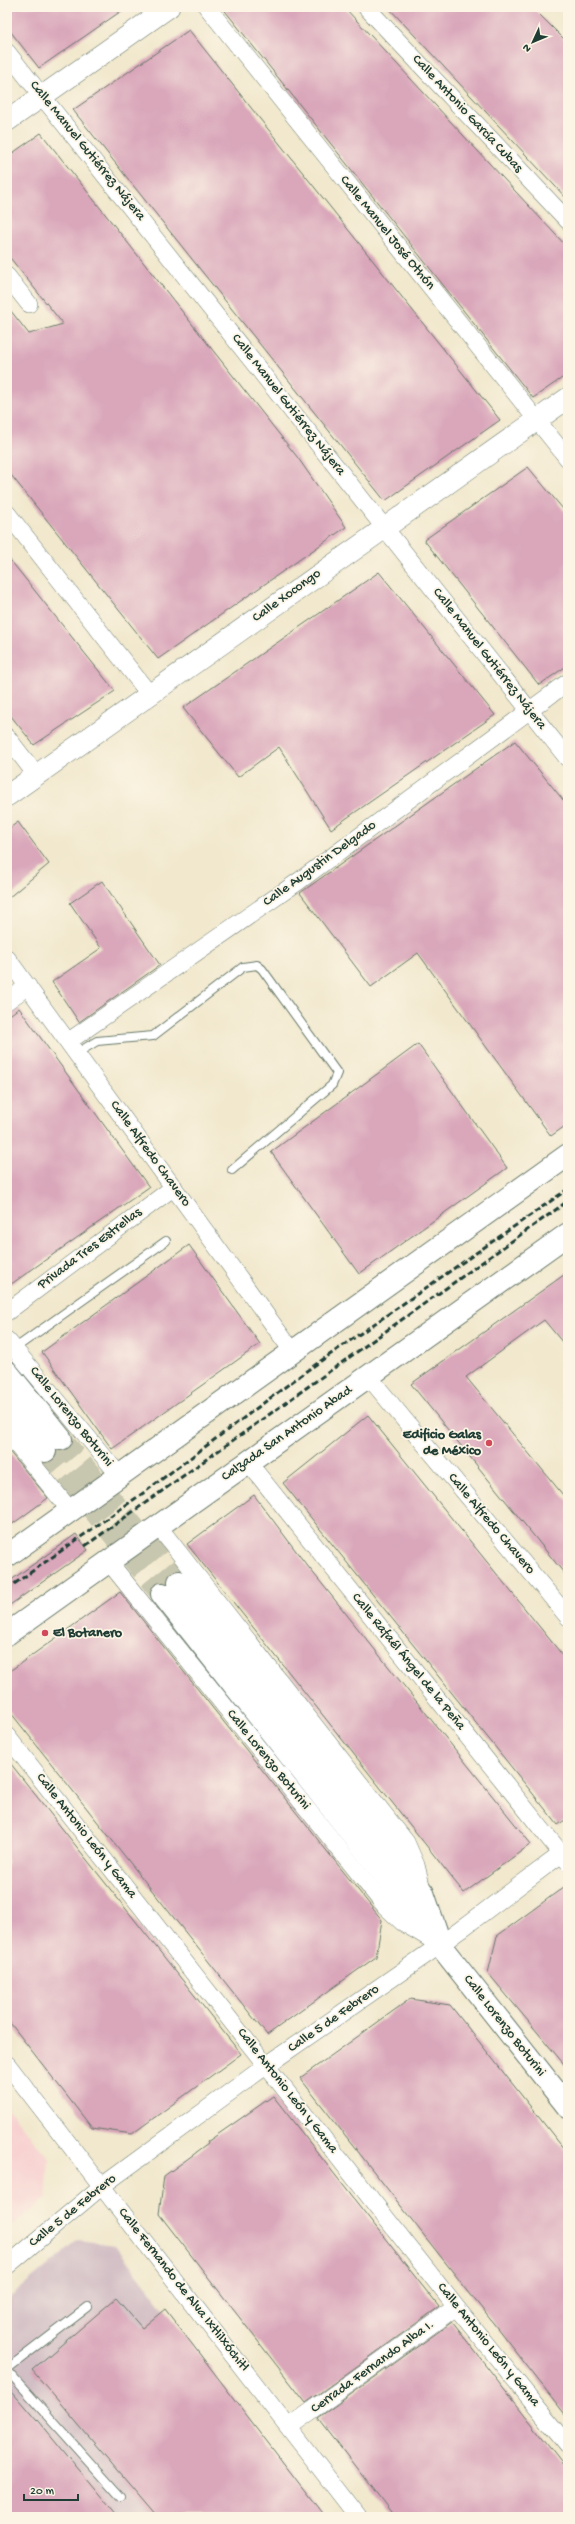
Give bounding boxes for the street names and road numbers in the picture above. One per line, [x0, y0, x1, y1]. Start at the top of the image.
street label: Calle Antonio García Cubas [408, 51, 527, 177]
street label: Calle Manuel Gutiérrez Nájera [25, 78, 150, 225]
street label: Calle Manuel José Othón [336, 172, 439, 294]
street label: Calle Manuel Gutiérrez Nájera [227, 331, 349, 480]
street label: Calle Xocongo [249, 565, 325, 627]
street label: Calle Manuel Gutiérrez Nájera [428, 585, 550, 734]
street label: Calle Augustin Delgado [260, 817, 380, 911]
street label: Calle Alfredo Chavero [106, 1098, 194, 1210]
street label: Privada Tres Estrellas [34, 1204, 146, 1294]
street label: Calle Lorenzo Boturini [25, 1363, 117, 1471]
street label: Calzada San Antonio Abad [218, 1381, 357, 1486]
street label: Calle Alfredo Chavero [444, 1470, 538, 1578]
street label: Calle Rafaél Ángel de la Peña [347, 1590, 469, 1735]
street label: Calle Lorenzo Boturini [222, 1706, 314, 1814]
street label: Calle Antonio León y Gama [32, 1770, 141, 1903]
street label: Calle Lorenzo Boturini [459, 1972, 549, 2080]
street label: Calle 5 de Febrero [285, 1981, 383, 2057]
street label: Calle Antonio León y Gama [233, 2025, 342, 2158]
street label: Calle 5 de Febrero [26, 2171, 120, 2251]
street label: Calle Fernando de Alva Ixtlilxóchitl [114, 2205, 252, 2375]
street label: Calle Antonio León y Gama [433, 2280, 544, 2411]
street label: Cerrada Fernando Alba I. [308, 2316, 438, 2418]

